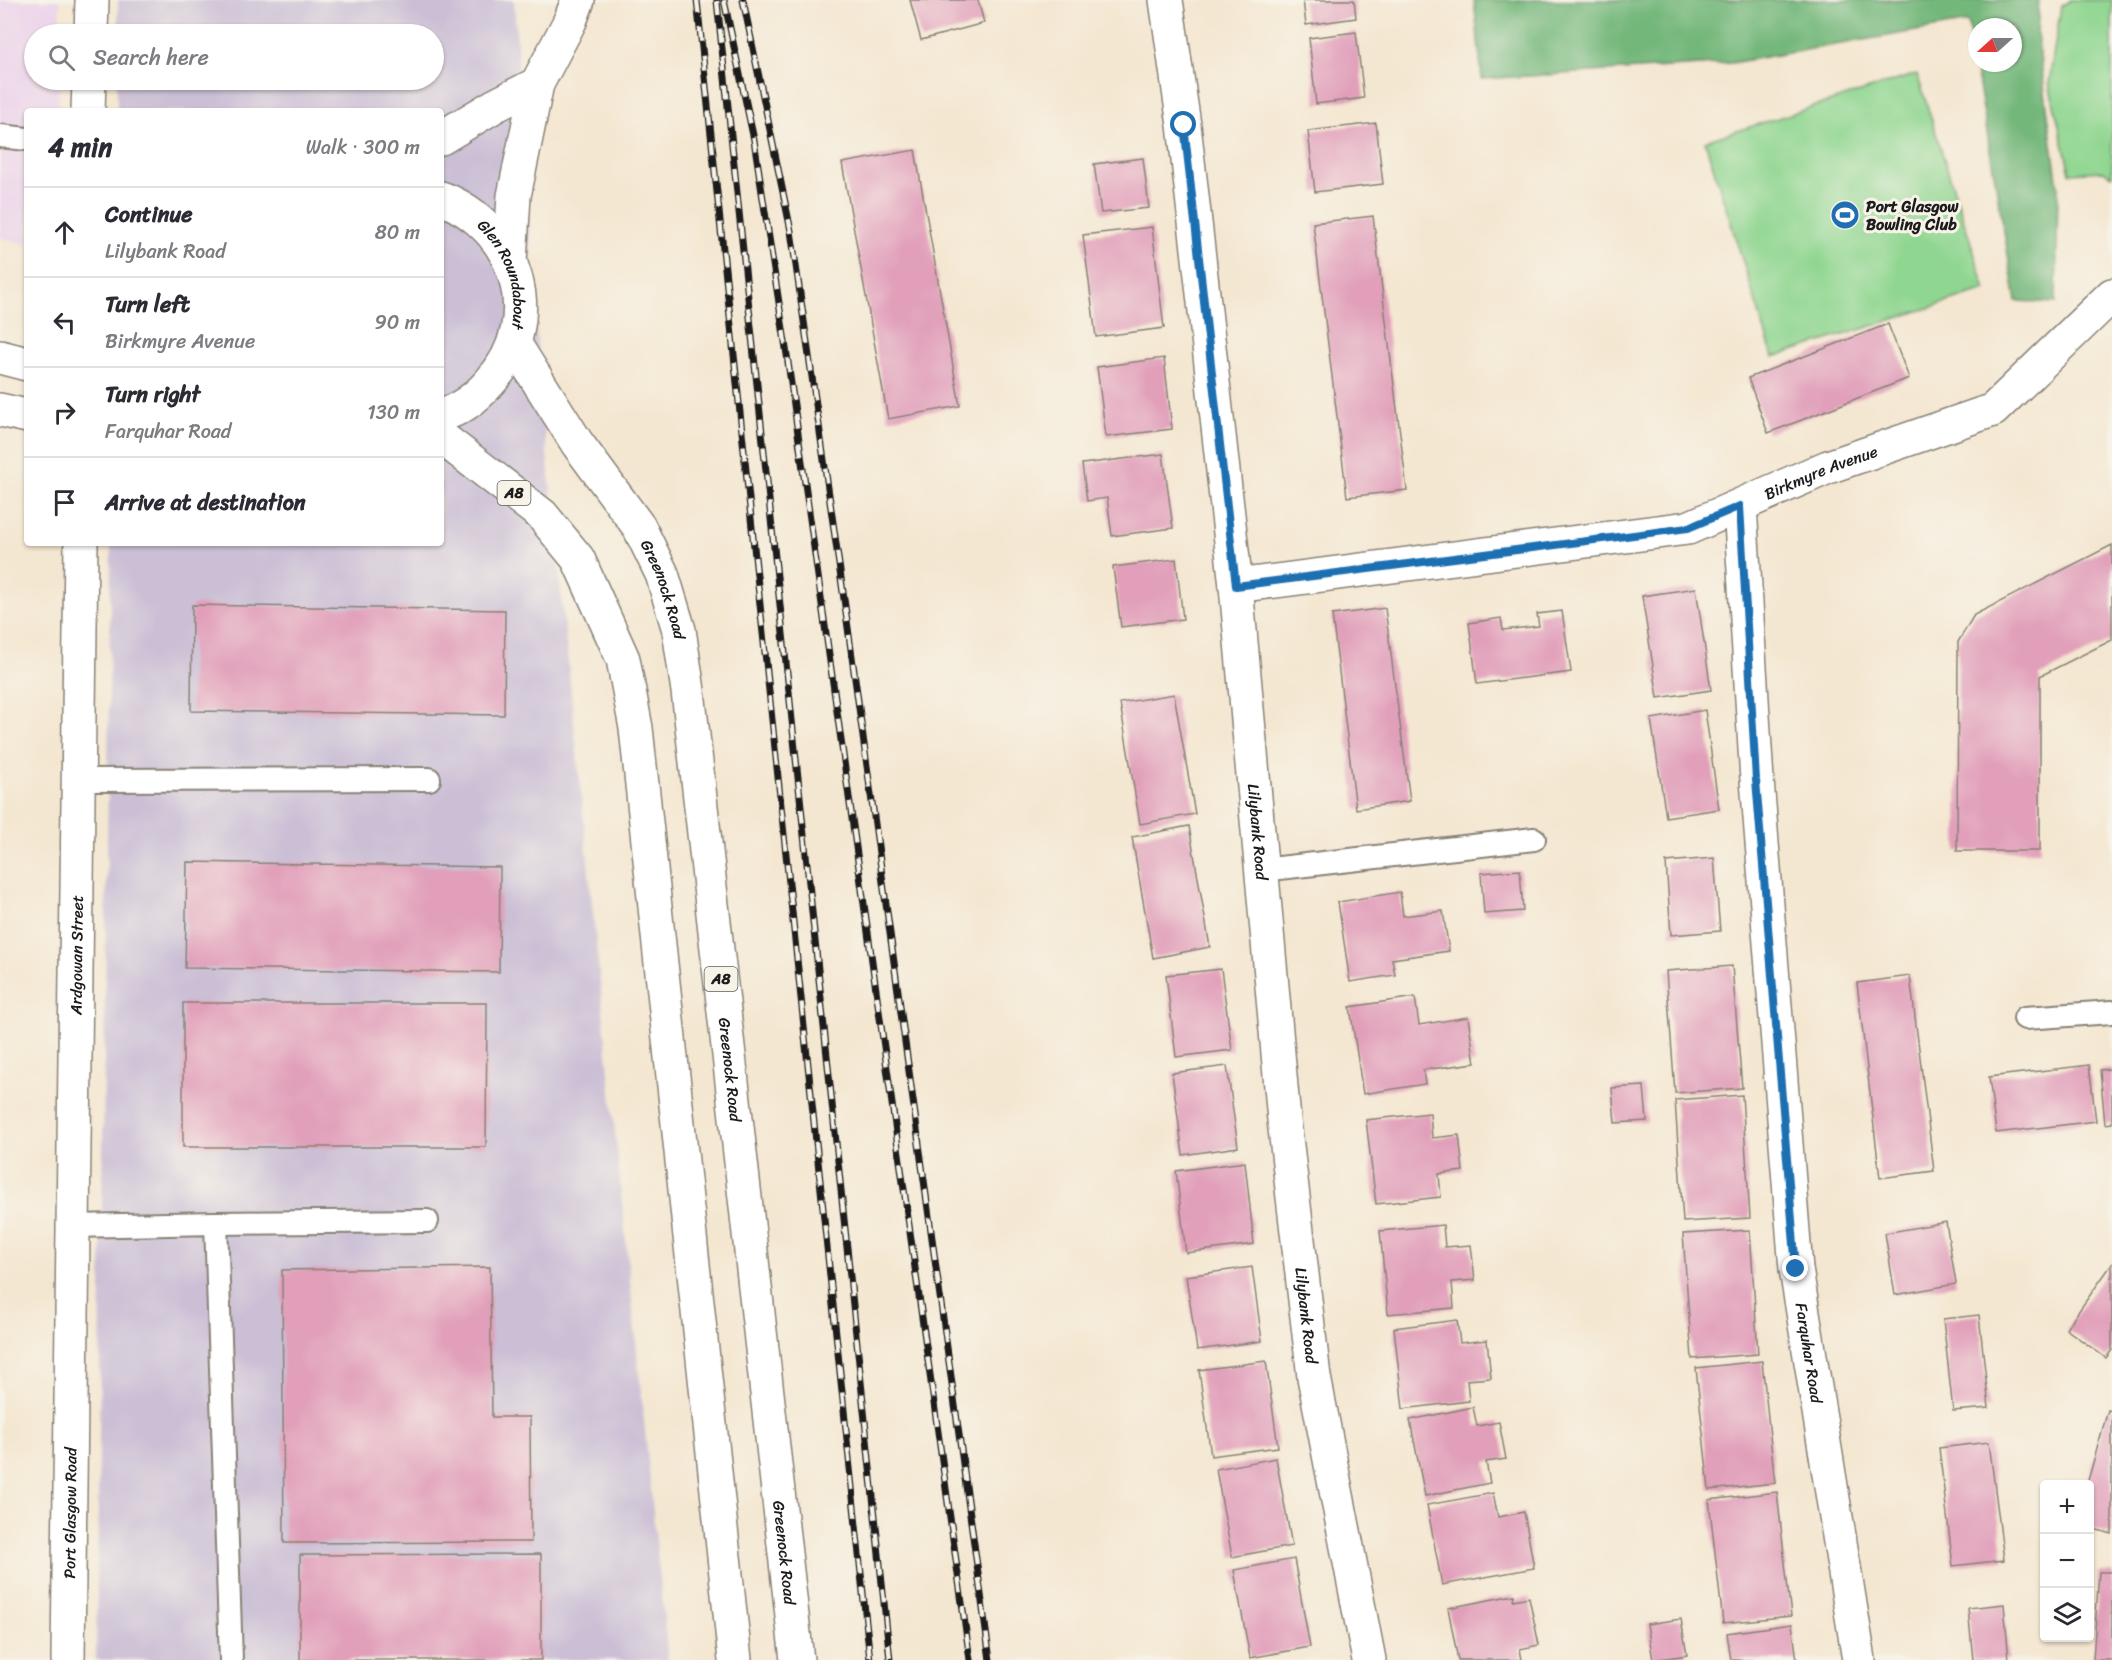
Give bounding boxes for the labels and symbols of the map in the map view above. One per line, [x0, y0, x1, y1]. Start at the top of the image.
north arrow [1968, 18, 2022, 72]
route start [1170, 111, 1196, 137]
place label: Port Glasgow Bowling Club [1866, 192, 1959, 239]
sports icon: Port Glasgow Bowling Club [1829, 199, 1861, 231]
street label: Glen Roundabout [471, 211, 534, 332]
street label: Birkmyre Avenue [1759, 436, 1882, 508]
road number: A8 [498, 481, 530, 505]
street label: Greenock Road [633, 534, 695, 642]
street label: Lilybank Road [1239, 782, 1277, 883]
street label: Ardgowan Street [61, 895, 91, 1016]
road number: A8 [704, 967, 738, 991]
street label: Greenock Road [710, 1016, 751, 1125]
route end [1782, 1255, 1808, 1281]
street label: Lilybank Road [1287, 1266, 1327, 1367]
street label: Farquhar Road [1787, 1301, 1832, 1407]
street label: Port Glasgow Road [54, 1446, 85, 1579]
street label: Greenock Road [765, 1499, 805, 1608]

